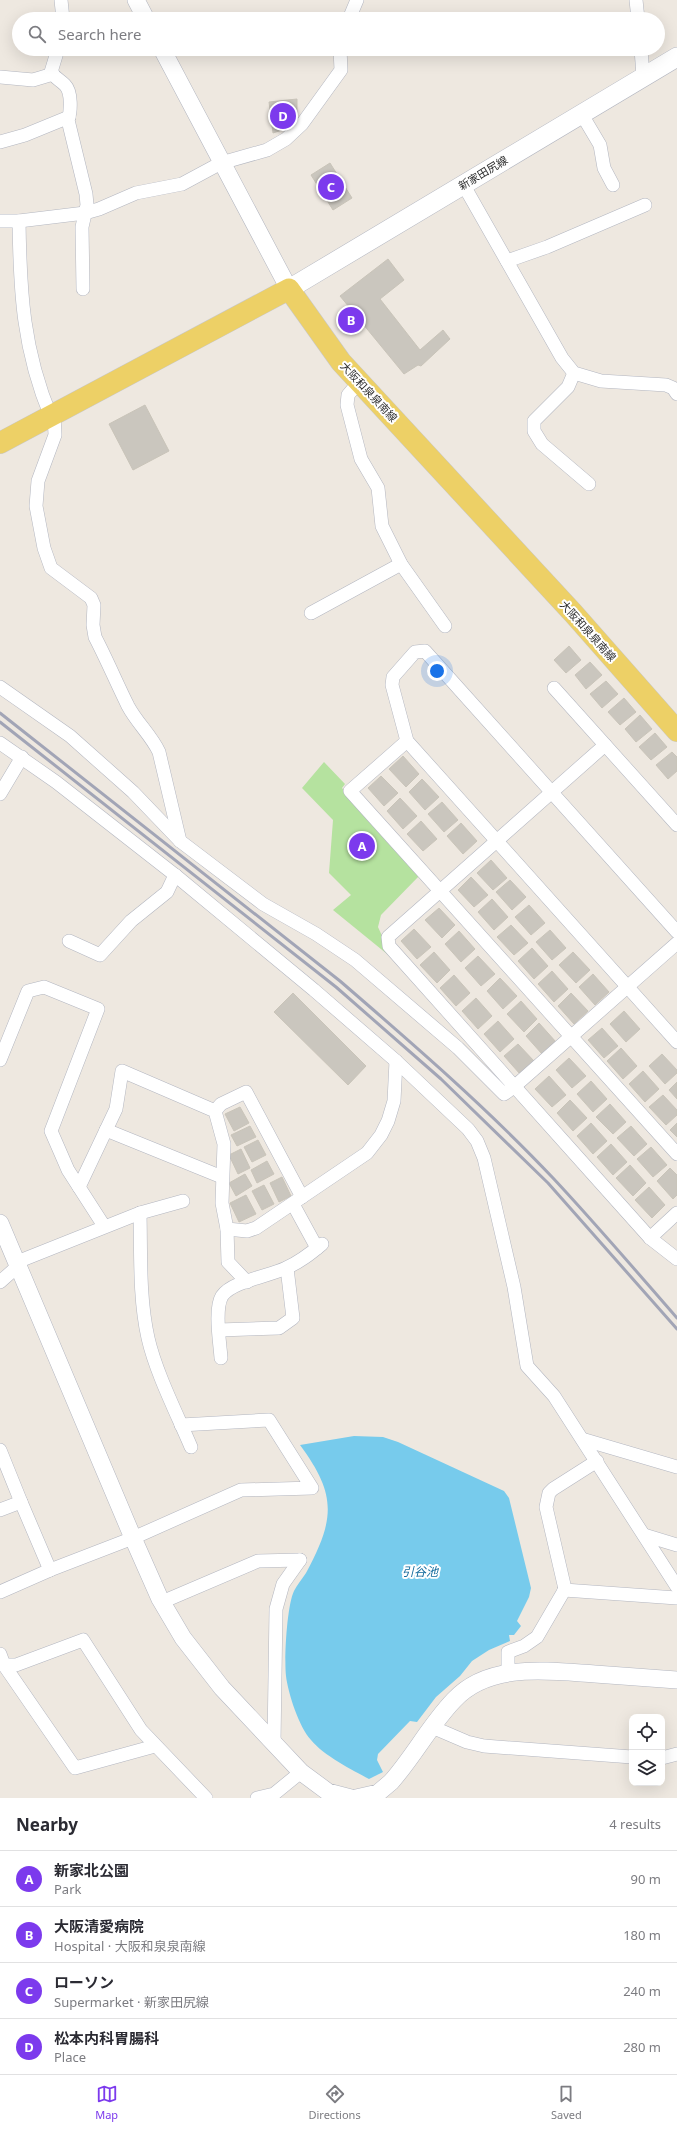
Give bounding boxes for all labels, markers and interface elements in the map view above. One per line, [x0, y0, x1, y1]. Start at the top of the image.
search box [12, 12, 665, 56]
icon: search [26, 23, 48, 45]
text: Search here [58, 24, 141, 44]
pin: D [270, 101, 296, 131]
street label: 新家田尻線 [455, 152, 510, 193]
pin: C [318, 172, 344, 202]
pin: B [338, 305, 364, 335]
street label: 大阪和泉泉南線 [338, 358, 401, 425]
street label: 大阪和泉泉南線 [557, 597, 620, 664]
your location [427, 661, 447, 681]
pin: A [349, 831, 375, 861]
water label: 引谷池 [402, 1563, 439, 1580]
map controls [629, 1714, 665, 1786]
button: locate [629, 1714, 665, 1750]
button: layers [629, 1750, 665, 1786]
text: Nearby [16, 1813, 78, 1836]
text: 4 results [609, 1815, 661, 1833]
text: 新家北公園 [54, 1860, 129, 1880]
text: A [25, 1870, 34, 1888]
text: 90 m [631, 1870, 661, 1888]
text: Park [54, 1880, 81, 1898]
text: 大阪清愛病院 [54, 1916, 144, 1936]
text: B [25, 1926, 33, 1944]
text: 180 m [623, 1926, 661, 1944]
text: Hospital · 大阪和泉泉南線 [54, 1937, 206, 1955]
text: ローソン [54, 1972, 114, 1992]
text: C [25, 1982, 33, 2000]
text: 240 m [623, 1982, 661, 2000]
text: Supermarket · 新家田尻線 [54, 1993, 209, 2011]
text: 松本内科胃腸科 [54, 2028, 159, 2048]
text: D [24, 2038, 34, 2056]
text: 280 m [623, 2038, 661, 2056]
text: Place [54, 2048, 86, 2066]
tab: Map [95, 2083, 118, 2122]
tab: Directions [308, 2083, 361, 2122]
tab: Saved [551, 2083, 582, 2122]

